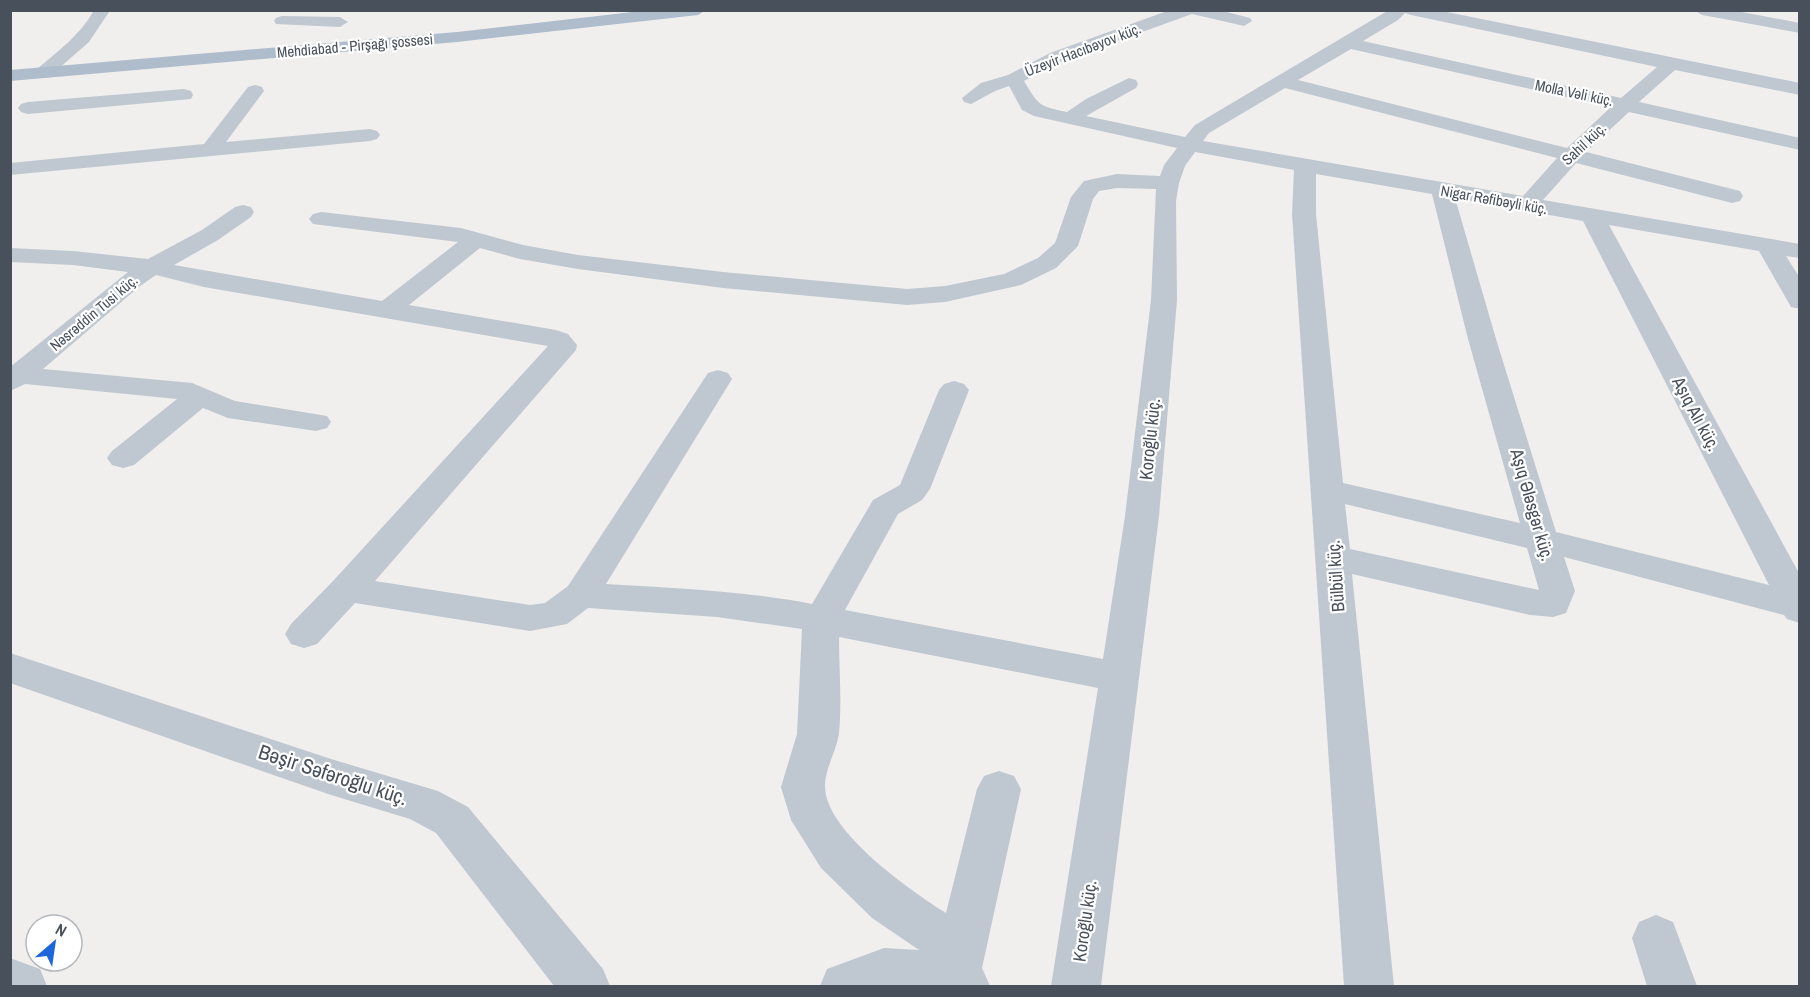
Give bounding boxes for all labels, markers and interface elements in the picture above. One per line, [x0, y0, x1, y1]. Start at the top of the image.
street label: Üzeyir Hacıbəyov küç. [1022, 18, 1144, 81]
street label: Mehdiabad - Pirşağı şossesi [276, 28, 434, 63]
street label: Molla Vəli küç. [1533, 74, 1615, 111]
street label: Sahil küç. [1557, 118, 1611, 170]
street label: Nigar Rəfibəyli küç. [1439, 180, 1549, 219]
street label: Nəsrəddin Tusi küç. [45, 270, 142, 356]
street label: Aşıq Alı küç. [1666, 371, 1727, 455]
street label: Koroğlu küç. [1133, 397, 1166, 481]
street label: Aşıq Ələsgər küç. [1504, 445, 1560, 564]
street label: Bülbül küç. [1321, 539, 1350, 613]
street label: Bəşir Səfəroğlu küç. [255, 737, 411, 812]
street label: Koroğlu küç. [1066, 879, 1103, 963]
north arrow [24, 913, 84, 973]
text: N [52, 918, 71, 942]

